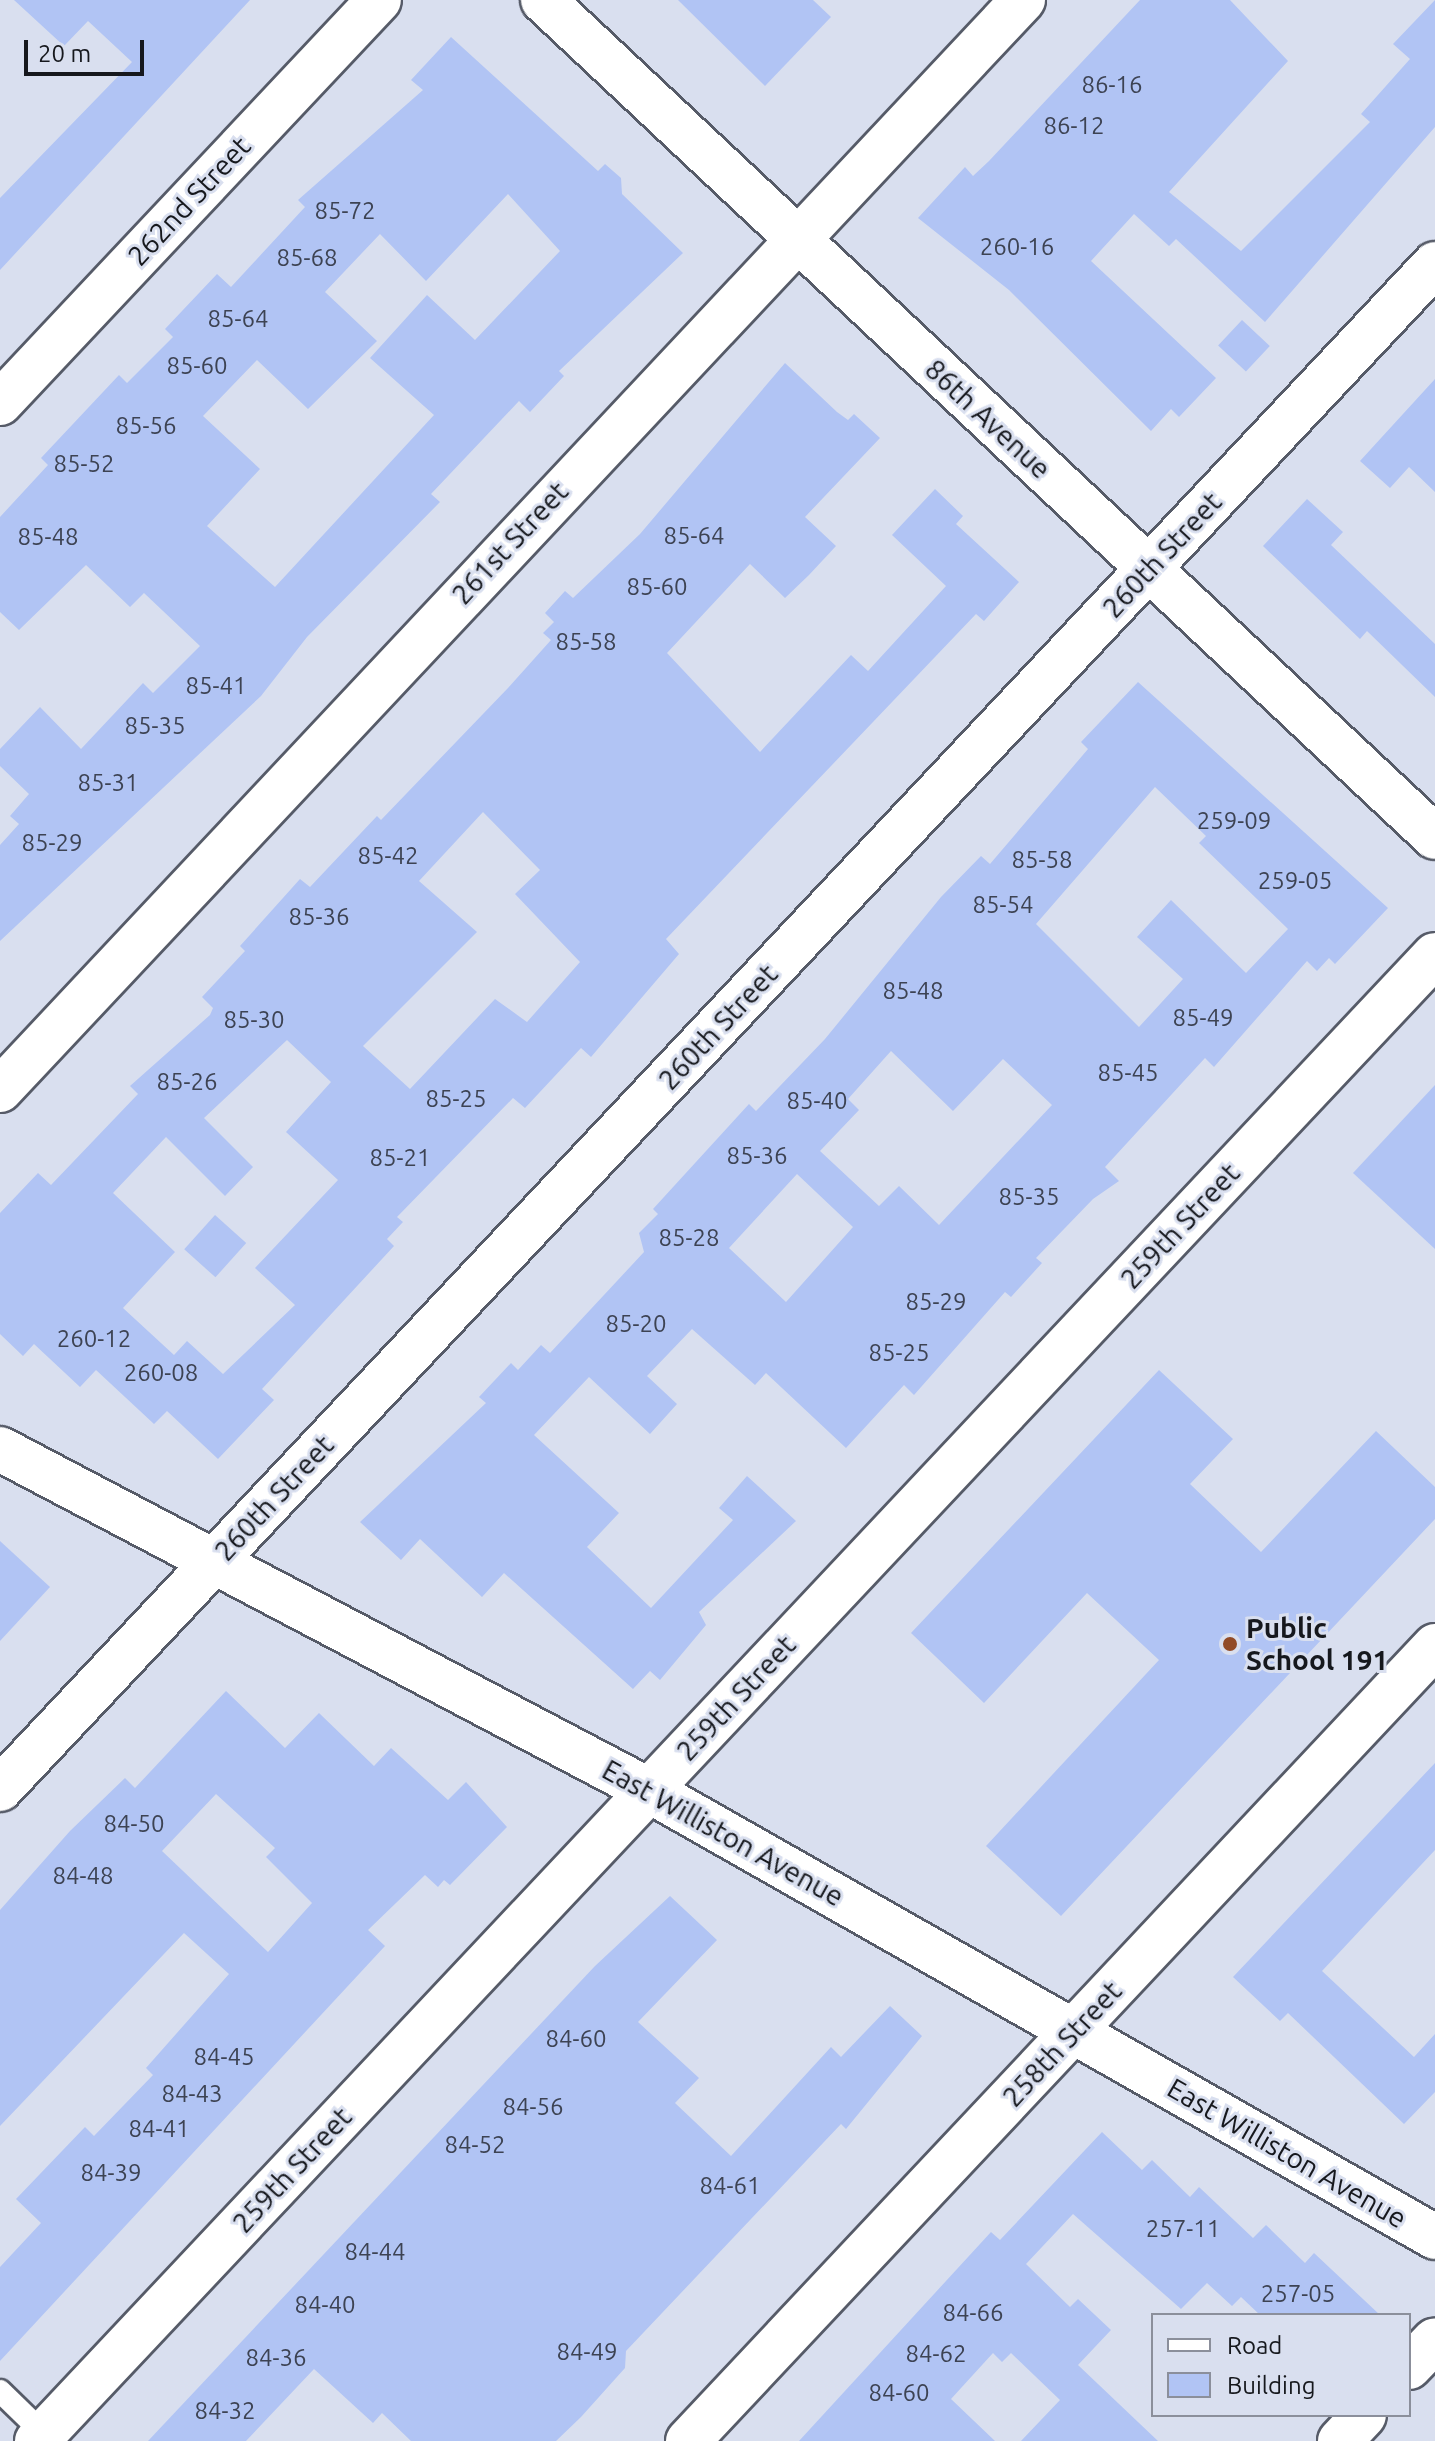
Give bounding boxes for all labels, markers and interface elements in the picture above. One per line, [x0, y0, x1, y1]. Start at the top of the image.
scale bar [28, 24, 148, 74]
text: 20 m [38, 40, 91, 67]
house number: 86-16 [1081, 71, 1143, 99]
house number: 86-12 [1043, 112, 1105, 140]
street label: 262nd Street [121, 129, 257, 273]
house number: 85-72 [314, 197, 376, 225]
house number: 260-16 [980, 233, 1054, 261]
house number: 85-68 [276, 244, 338, 272]
house number: 85-64 [207, 305, 269, 333]
house number: 85-60 [166, 352, 228, 380]
street label: 86th Avenue [918, 352, 1058, 486]
house number: 85-56 [115, 412, 177, 440]
house number: 85-52 [53, 450, 115, 478]
street label: 261st Street [445, 475, 575, 611]
street label: 260th Street [1096, 485, 1228, 625]
house number: 85-64 [663, 522, 725, 550]
house number: 85-48 [17, 523, 79, 551]
house number: 85-60 [626, 573, 688, 601]
house number: 85-58 [555, 628, 617, 656]
house number: 85-41 [185, 672, 247, 700]
house number: 85-35 [124, 712, 186, 740]
house number: 85-31 [77, 769, 139, 797]
house number: 259-09 [1197, 807, 1271, 835]
house number: 85-29 [21, 829, 83, 857]
house number: 85-42 [357, 842, 419, 870]
house number: 85-58 [1011, 846, 1073, 874]
house number: 259-05 [1258, 867, 1332, 895]
house number: 85-54 [972, 891, 1034, 919]
house number: 85-36 [288, 903, 350, 931]
street label: 260th Street [652, 957, 784, 1097]
house number: 85-48 [882, 977, 944, 1005]
house number: 85-49 [1172, 1004, 1234, 1032]
house number: 85-30 [223, 1006, 285, 1034]
house number: 85-45 [1097, 1059, 1159, 1087]
house number: 85-26 [156, 1068, 218, 1096]
house number: 85-25 [425, 1085, 487, 1113]
house number: 85-40 [786, 1087, 848, 1115]
house number: 85-36 [726, 1142, 788, 1170]
house number: 85-21 [369, 1144, 431, 1172]
street label: 259th Street [1114, 1156, 1246, 1296]
house number: 85-35 [998, 1183, 1060, 1211]
house number: 85-28 [658, 1224, 720, 1252]
house number: 85-29 [905, 1288, 967, 1316]
house number: 85-20 [605, 1310, 667, 1338]
house number: 260-12 [57, 1325, 131, 1353]
house number: 85-25 [868, 1339, 930, 1367]
house number: 260-08 [124, 1359, 198, 1387]
street label: 260th Street [208, 1428, 340, 1568]
place label: Public School 191 [1246, 1611, 1388, 1677]
street label: 259th Street [670, 1628, 802, 1768]
marker: Public School 191 [1221, 1635, 1239, 1653]
street label: East Williston Avenue [597, 1753, 849, 1913]
house number: 84-50 [103, 1810, 165, 1838]
house number: 84-48 [52, 1862, 114, 1890]
street label: 258th Street [996, 1974, 1128, 2114]
house number: 84-60 [545, 2025, 607, 2053]
house number: 84-45 [193, 2043, 255, 2071]
street label: East Williston Avenue [1161, 2071, 1413, 2235]
house number: 84-43 [161, 2080, 223, 2108]
house number: 84-56 [502, 2093, 564, 2121]
street label: 259th Street [226, 2100, 358, 2240]
house number: 84-41 [128, 2115, 190, 2143]
house number: 84-52 [444, 2131, 506, 2159]
house number: 84-39 [80, 2159, 142, 2187]
house number: 84-61 [699, 2172, 761, 2200]
house number: 257-11 [1146, 2215, 1220, 2243]
house number: 84-44 [344, 2238, 406, 2266]
house number: 257-05 [1261, 2280, 1335, 2308]
house number: 84-40 [294, 2291, 356, 2319]
house number: 84-66 [942, 2299, 1004, 2327]
legend [1151, 2313, 1411, 2417]
text: Road [1227, 2332, 1282, 2359]
house number: 84-49 [556, 2338, 618, 2366]
house number: 84-62 [905, 2340, 967, 2368]
house number: 84-36 [245, 2344, 307, 2372]
text: Building [1227, 2372, 1315, 2399]
house number: 84-60 [868, 2379, 930, 2407]
house number: 84-32 [194, 2397, 256, 2425]

